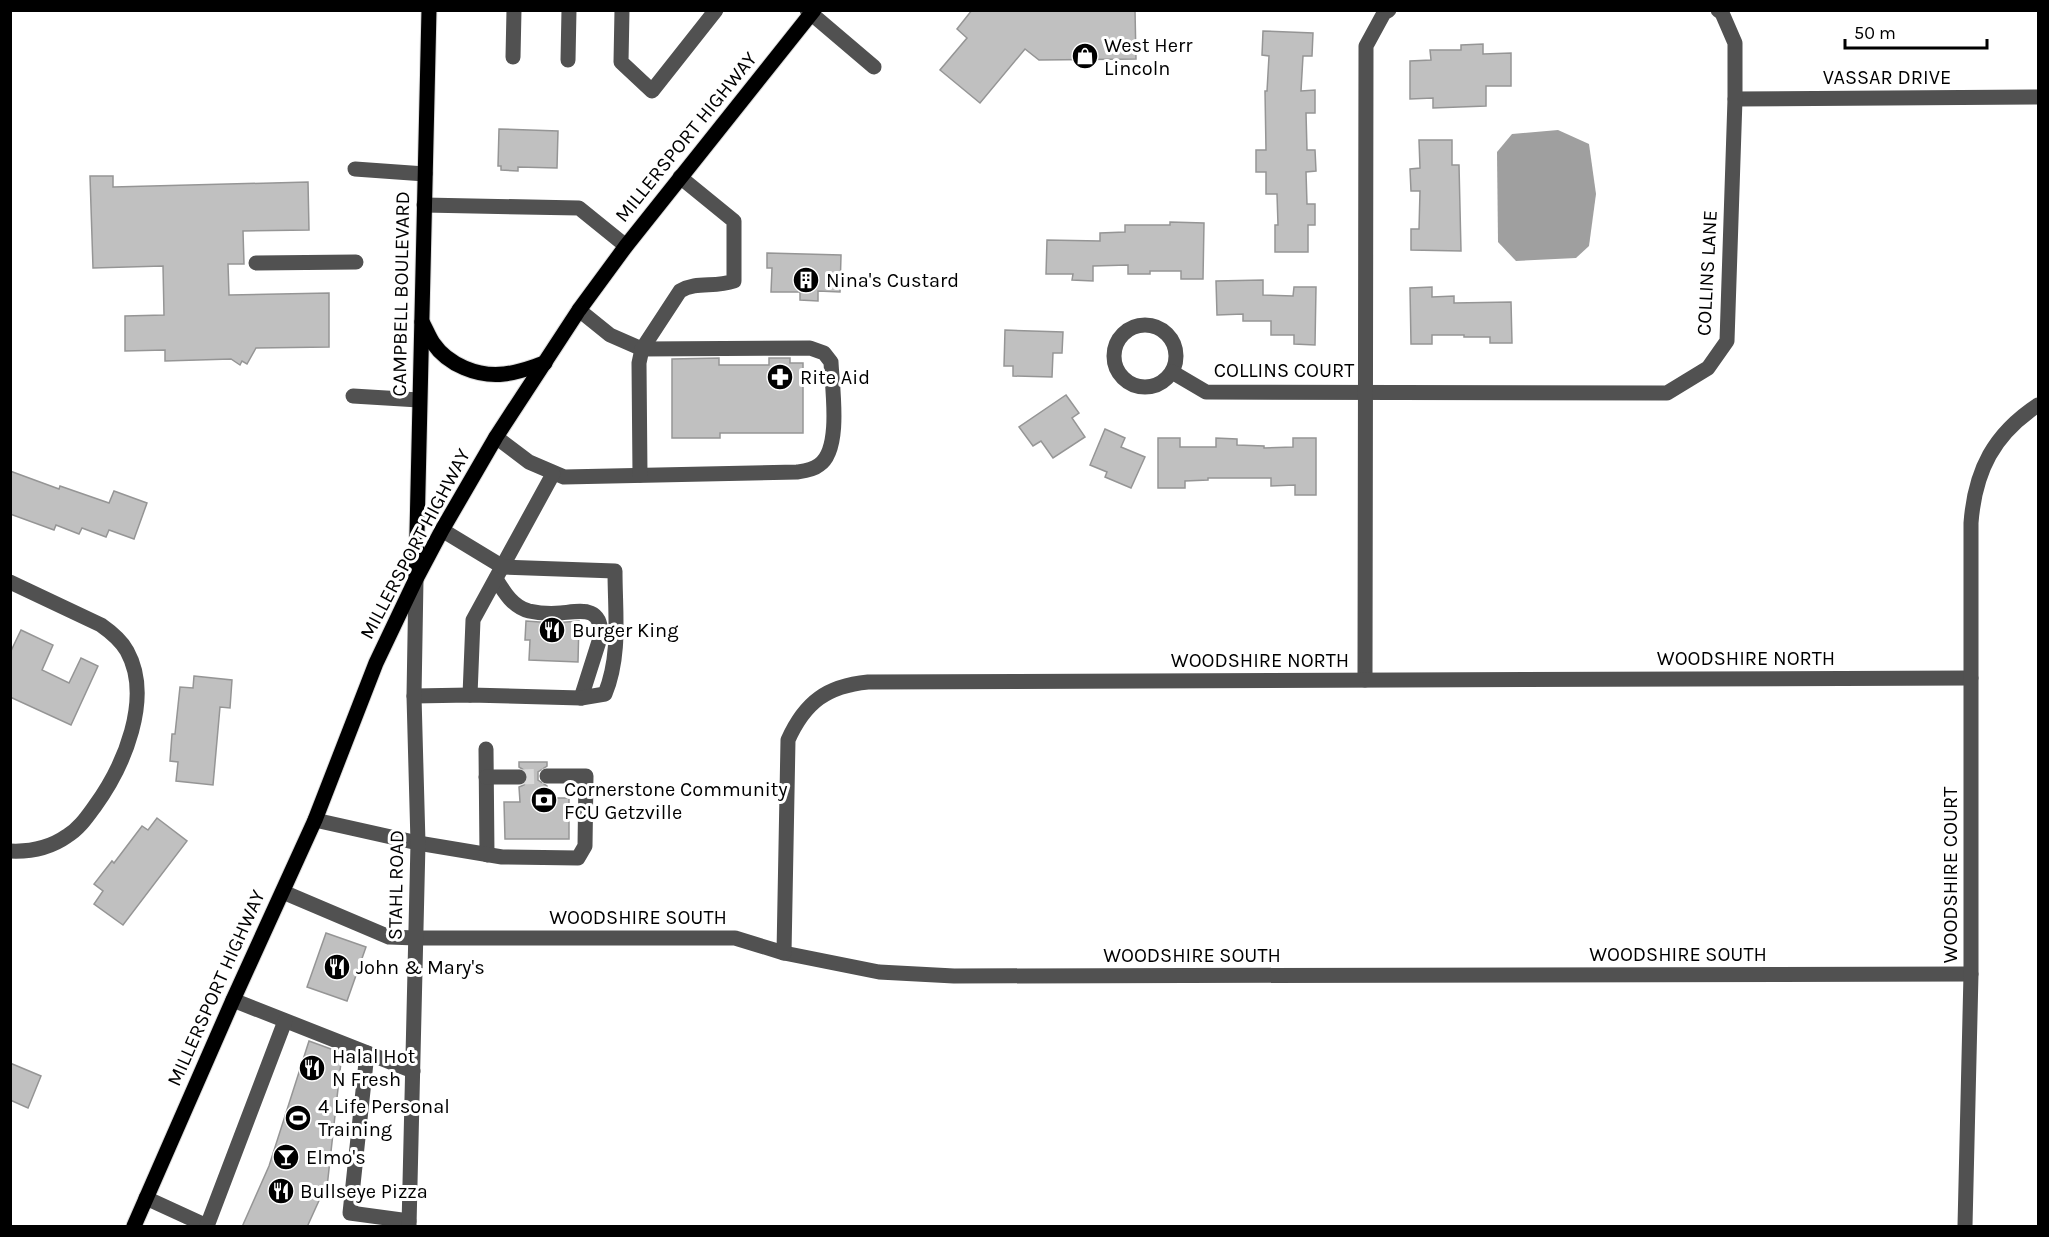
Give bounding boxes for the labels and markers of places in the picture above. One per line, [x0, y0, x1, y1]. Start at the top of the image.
place label: West Herr Lincoln [1104, 34, 1193, 80]
shop icon: West Herr Lincoln [1070, 41, 1100, 71]
building icon: Nina's Custard [791, 265, 821, 295]
place label: Nina's Custard [826, 269, 959, 292]
pharmacy icon: Rite Aid [765, 362, 795, 392]
place label: Rite Aid [800, 366, 870, 389]
restaurant icon: Burger King [537, 615, 567, 645]
place label: Burger King [572, 619, 678, 642]
place label: Cornerstone Community FCU Getzville [564, 778, 788, 824]
bank icon: Cornerstone Community FCU Getzville [529, 785, 559, 815]
restaurant icon: John & Mary's [322, 952, 352, 982]
place label: John & Mary's [356, 956, 485, 979]
place label: Halal Hot N Fresh [332, 1045, 416, 1091]
restaurant icon: Halal Hot N Fresh [297, 1053, 327, 1083]
place label: 4 Life Personal Training [318, 1095, 450, 1141]
sports icon: 4 Life Personal Training [283, 1103, 313, 1133]
bar icon: Elmo's [271, 1142, 301, 1172]
place label: Elmo's [306, 1146, 366, 1169]
restaurant icon: Bullseye Pizza [266, 1176, 296, 1206]
place label: Bullseye Pizza [300, 1180, 428, 1203]

